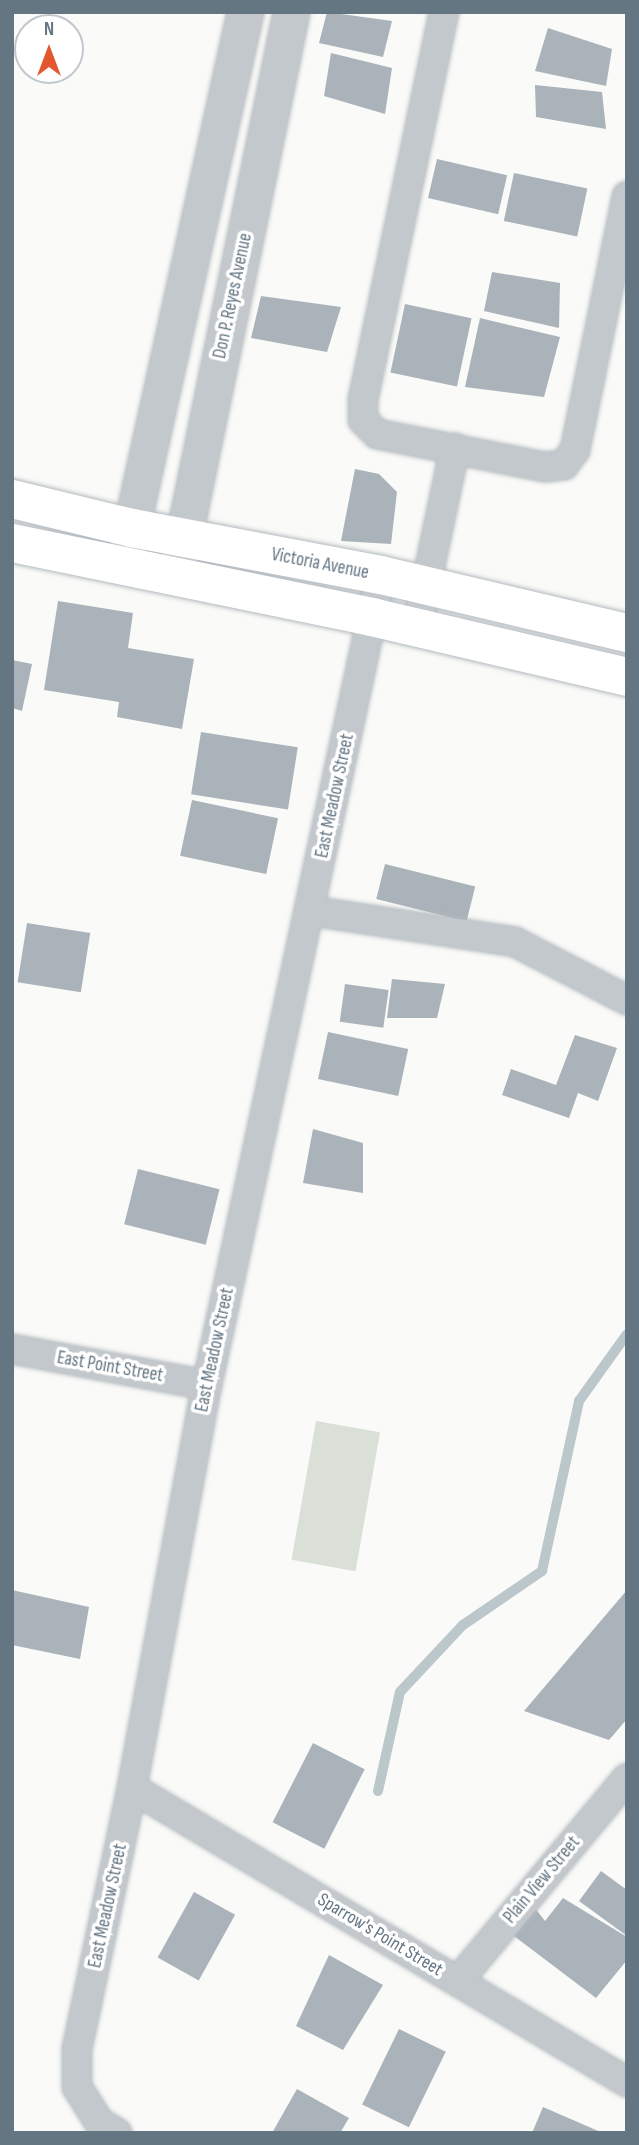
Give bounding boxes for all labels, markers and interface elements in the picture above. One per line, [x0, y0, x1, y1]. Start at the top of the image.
north arrow [14, 14, 84, 84]
text: N [44, 18, 54, 41]
street label: Don P. Reyes Avenue [209, 231, 257, 361]
street label: Victoria Avenue [269, 543, 371, 585]
street label: East Meadow Street [311, 732, 359, 860]
street label: East Meadow Street [191, 1286, 239, 1414]
street label: East Point Street [55, 1346, 165, 1388]
street label: Plain View Street [499, 1832, 585, 1928]
street label: East Meadow Street [84, 1842, 132, 1970]
street label: Sparrow's Point Street [313, 1889, 447, 1981]

